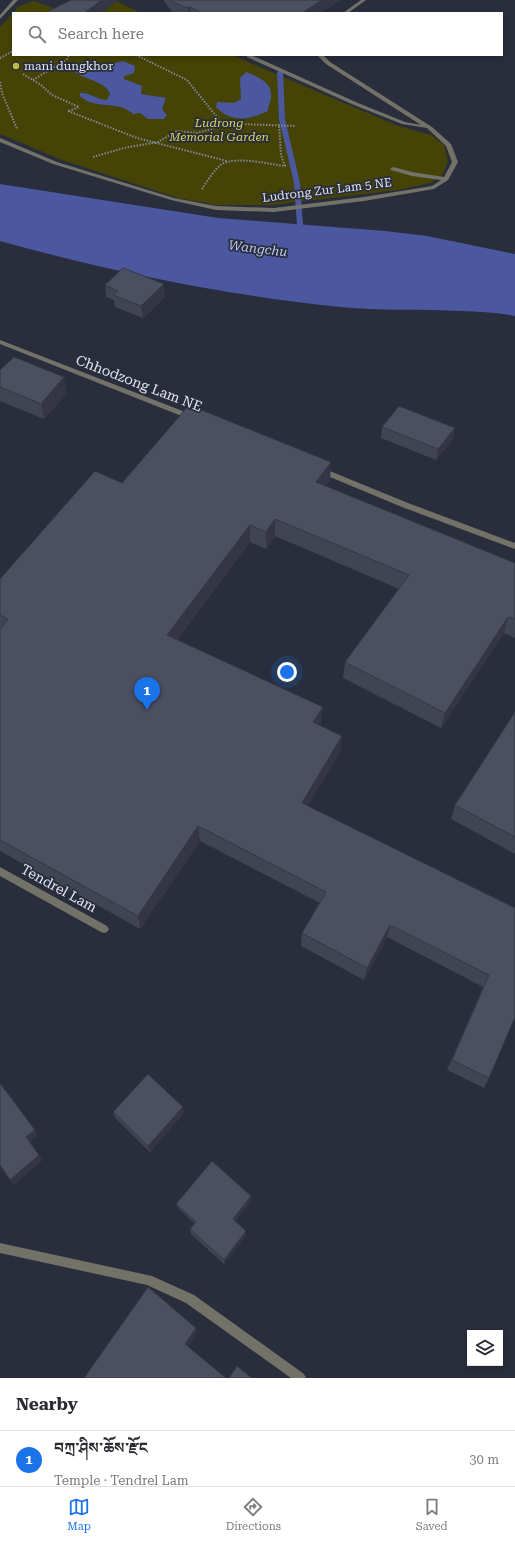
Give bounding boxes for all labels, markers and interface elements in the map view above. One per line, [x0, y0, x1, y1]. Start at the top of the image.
search box [12, 12, 503, 56]
icon: search [26, 23, 48, 45]
text: Search here [58, 25, 144, 43]
place label: mani dungkhor [24, 59, 113, 73]
marker: mani dungkhor [11, 61, 21, 71]
park label: Ludrong Memorial Garden [168, 116, 269, 144]
street label: Ludrong Zur Lam 5 NE [261, 175, 393, 205]
water label: Wangchu [228, 237, 288, 260]
street label: Chhodzong Lam NE [74, 352, 204, 414]
your location [277, 662, 297, 682]
pin: 1 [134, 677, 160, 710]
street label: Tendrel Lam [18, 861, 100, 916]
map controls [467, 1330, 503, 1366]
button: layers [467, 1330, 503, 1366]
text: Nearby [16, 1394, 78, 1414]
text: བཀྲ་ཤིས་ཆོས་རྫོང [54, 1439, 148, 1457]
text: 1 [25, 1452, 33, 1467]
text: 30 m [469, 1452, 499, 1467]
text: Temple · Tendrel Lam [54, 1473, 189, 1488]
tab: Map [67, 1496, 91, 1533]
tab: Directions [226, 1496, 281, 1533]
tab: Saved [416, 1496, 448, 1533]

